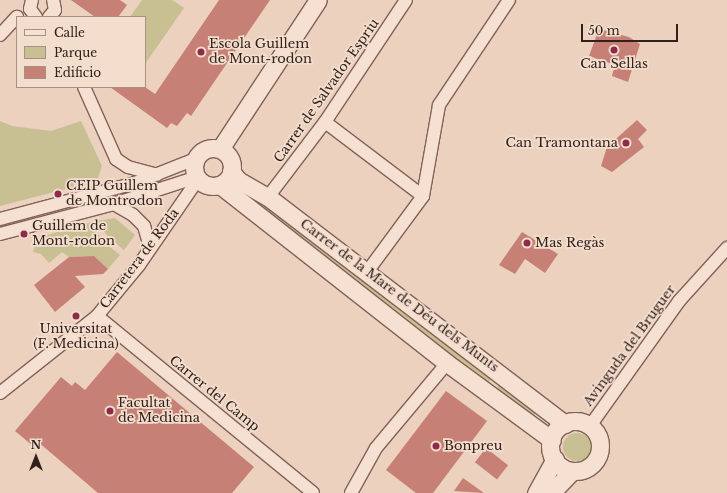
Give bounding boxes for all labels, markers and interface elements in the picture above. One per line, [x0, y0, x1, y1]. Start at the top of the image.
legend [16, 16, 146, 88]
street label: Carrer de Salvador Espriu [271, 16, 383, 166]
scale bar [583, 16, 680, 42]
text: 50 m [588, 23, 620, 38]
text: Calle [54, 25, 85, 40]
place label: Escola Guillem de Mont-rodon [209, 37, 312, 68]
text: Parque [54, 45, 97, 60]
marker: Can Sellas [609, 45, 619, 55]
marker: Escola Guillem de Mont-rodon [196, 47, 206, 57]
place label: Can Sellas [580, 56, 648, 72]
text: Edificio [54, 65, 101, 80]
place label: Can Tramontana [505, 135, 618, 151]
marker: Can Tramontana [621, 138, 631, 148]
place label: CEIP Guillem de Montrodon [66, 179, 163, 210]
marker: CEIP Guillem de Montrodon [53, 189, 63, 199]
street label: Carretera de Roda [97, 206, 183, 312]
street label: Carrer de la Mare de Déu dels Munts [297, 216, 501, 376]
place label: Guillem de Mont-rodon [32, 219, 115, 250]
marker: Guillem de Mont-rodon [19, 229, 29, 239]
place label: Mas Regàs [535, 235, 604, 251]
marker: Mas Regàs [522, 238, 532, 248]
street label: Avinguda del Bruguer [581, 282, 679, 410]
marker: Universitat (F. Medicina) [71, 311, 81, 321]
place label: Universitat (F. Medicina) [33, 322, 119, 353]
street label: Carrer del Camp [166, 353, 262, 435]
place label: Facultat de Medicina [118, 396, 200, 427]
marker: Facultat de Medicina [105, 406, 115, 416]
north arrow [16, 437, 56, 477]
text: N [31, 438, 41, 452]
place label: Bonpreu [444, 438, 502, 454]
marker: Bonpreu [431, 441, 441, 451]

